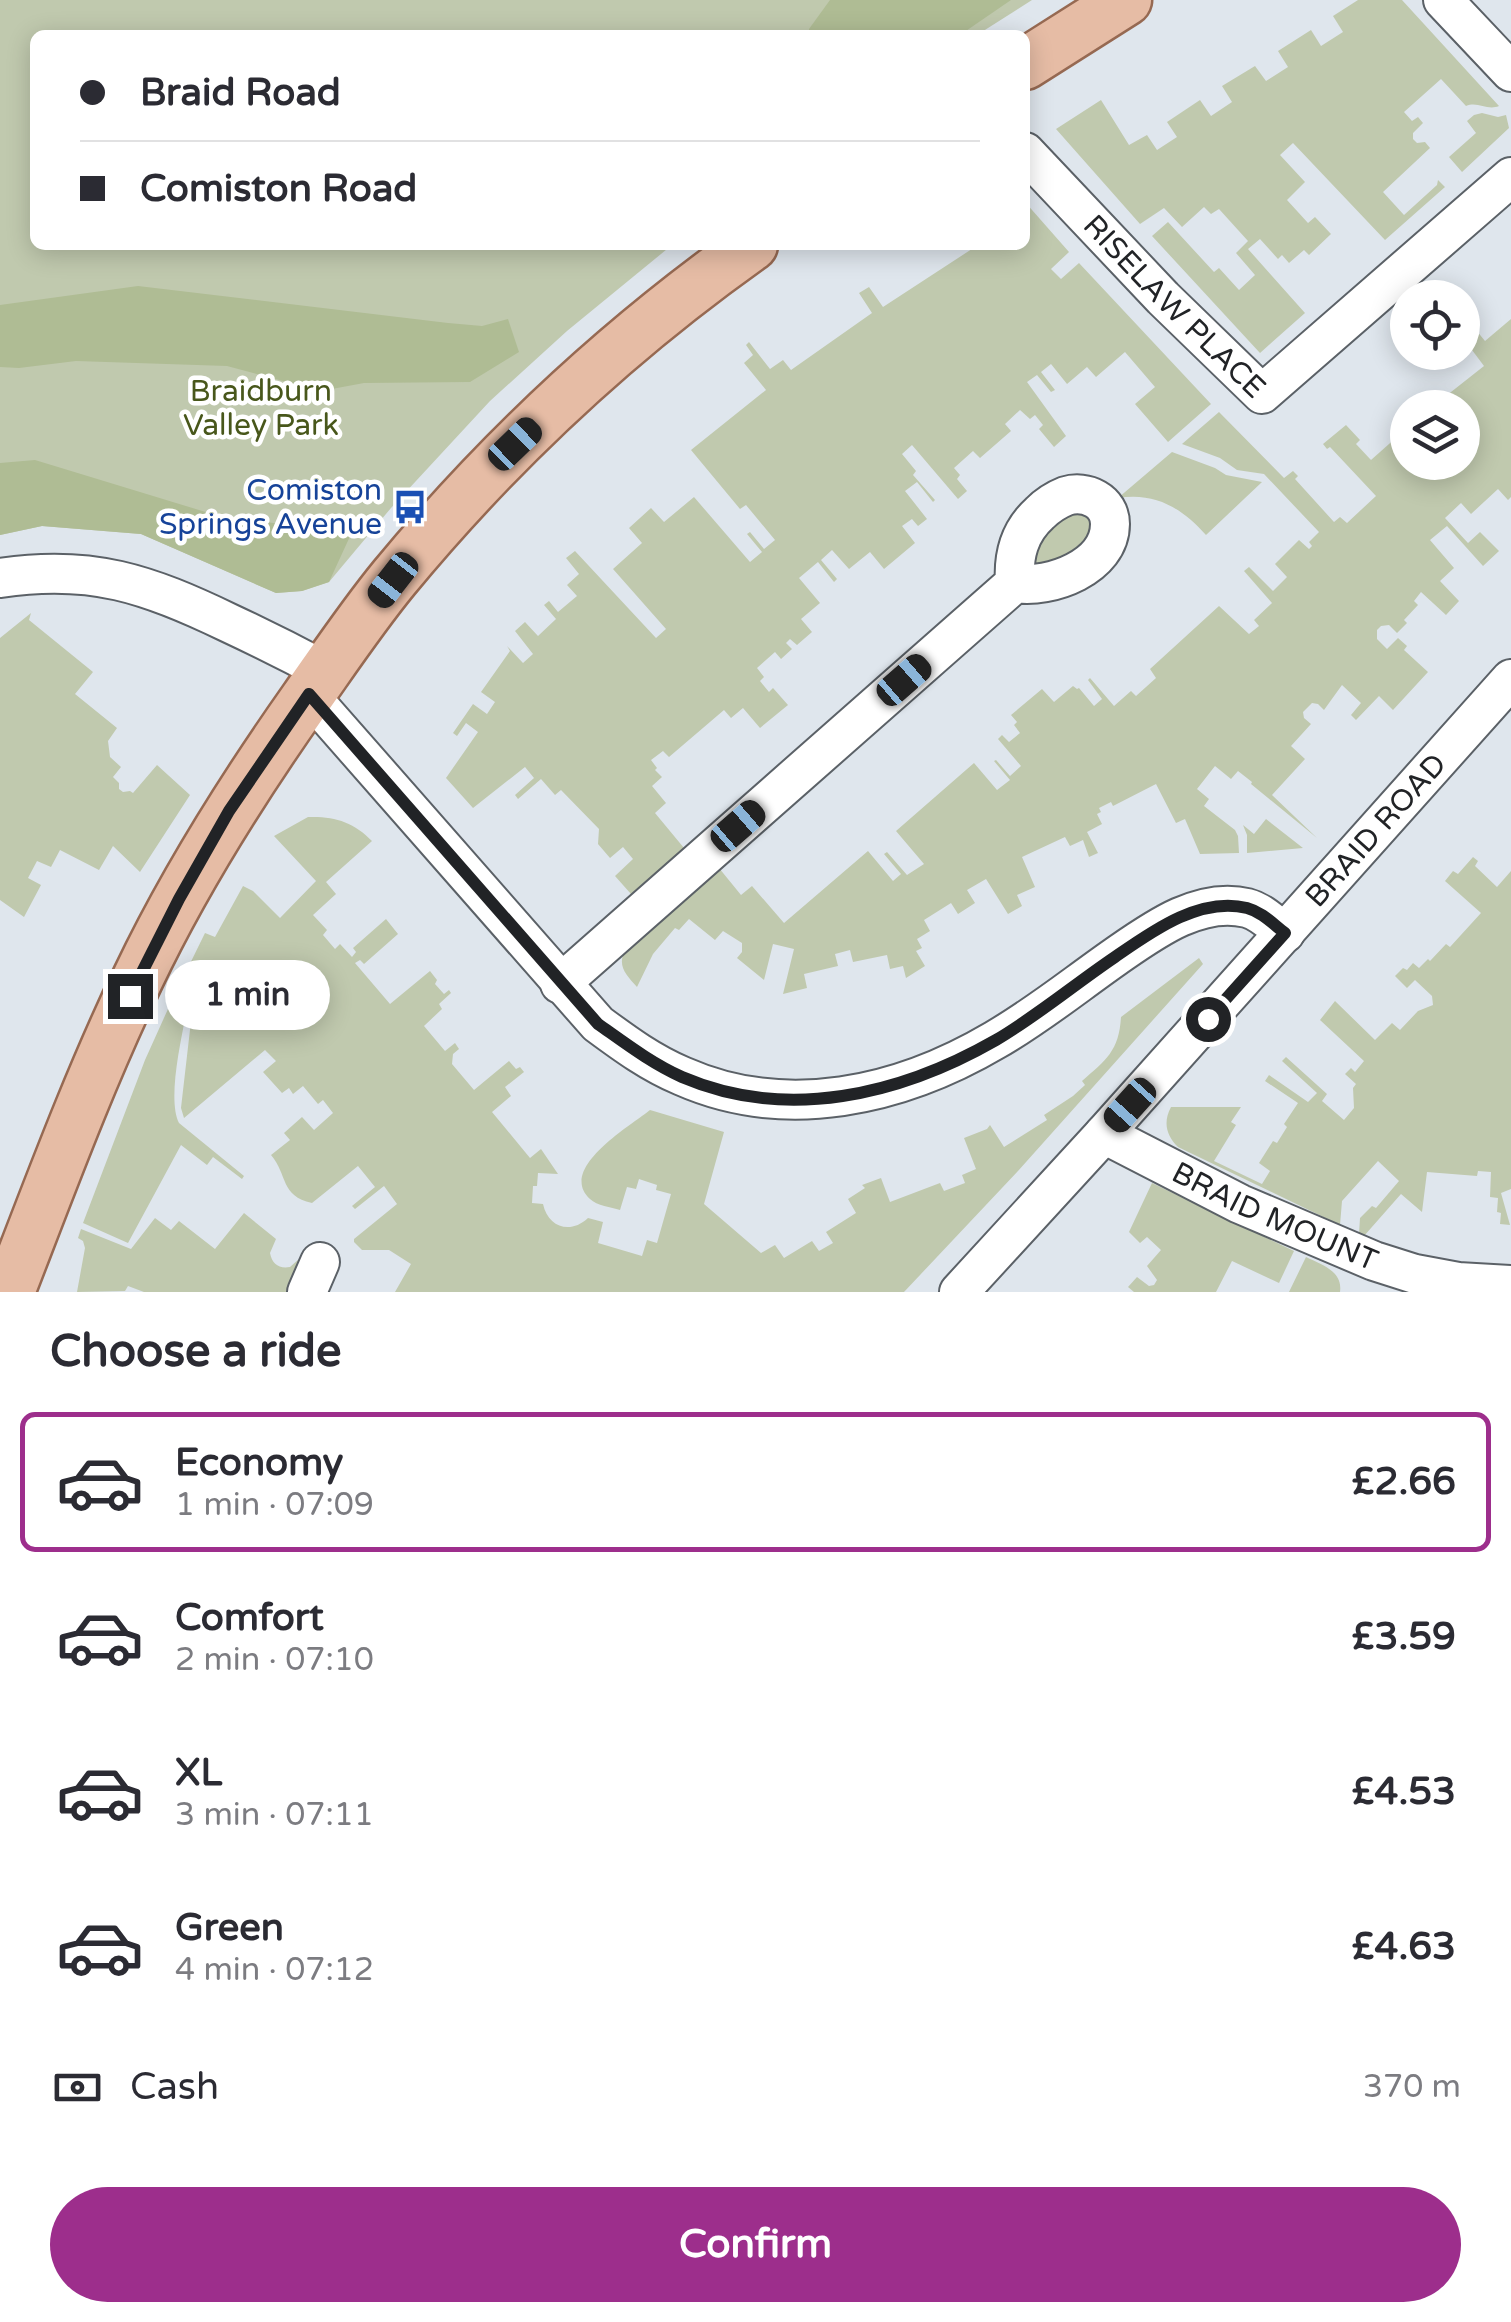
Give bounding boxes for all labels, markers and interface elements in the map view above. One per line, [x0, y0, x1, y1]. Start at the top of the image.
text: Braid Road [140, 70, 341, 116]
text: Comiston Road [140, 166, 417, 212]
street label: RISELAW PLACE [1076, 207, 1273, 406]
map controls [1390, 280, 1480, 480]
button: locate [1390, 280, 1480, 370]
park label: Braidburn Valley Park [183, 373, 339, 444]
button: layers [1390, 390, 1480, 480]
car [483, 412, 547, 476]
place label: Comiston Springs Avenue [159, 472, 382, 543]
bus stop icon: Comiston Springs Avenue [391, 488, 429, 526]
car [363, 547, 423, 613]
car [872, 649, 936, 711]
street label: BRAID ROAD [1297, 746, 1454, 915]
car [706, 795, 770, 857]
callout: 1 min [165, 961, 330, 1031]
route end [108, 974, 153, 1019]
text: 1 min [205, 976, 290, 1014]
route start [1186, 997, 1231, 1042]
car [1099, 1073, 1161, 1137]
street label: BRAID MOUNT [1166, 1154, 1383, 1279]
text: Choose a ride [50, 1325, 341, 1379]
icon: car [55, 1437, 145, 1527]
text: Economy [175, 1440, 343, 1486]
text: £2.66 [1352, 1459, 1456, 1505]
text: 1 min · 07:09 [175, 1486, 374, 1524]
icon: car [55, 1592, 145, 1682]
text: Comfort [175, 1595, 324, 1641]
text: £3.59 [1352, 1614, 1456, 1660]
text: 2 min · 07:10 [175, 1641, 374, 1679]
icon: car [55, 1747, 145, 1837]
text: XL [175, 1750, 222, 1796]
text: £4.53 [1352, 1769, 1456, 1815]
text: 3 min · 07:11 [175, 1796, 374, 1834]
icon: car [55, 1902, 145, 1992]
text: Green [175, 1905, 284, 1951]
text: £4.63 [1352, 1924, 1456, 1970]
text: 4 min · 07:12 [175, 1951, 374, 1989]
icon: cash [50, 2060, 105, 2115]
text: Cash [130, 2064, 219, 2110]
text: 370 m [1363, 2068, 1461, 2106]
button: Confirm [50, 2187, 1461, 2302]

